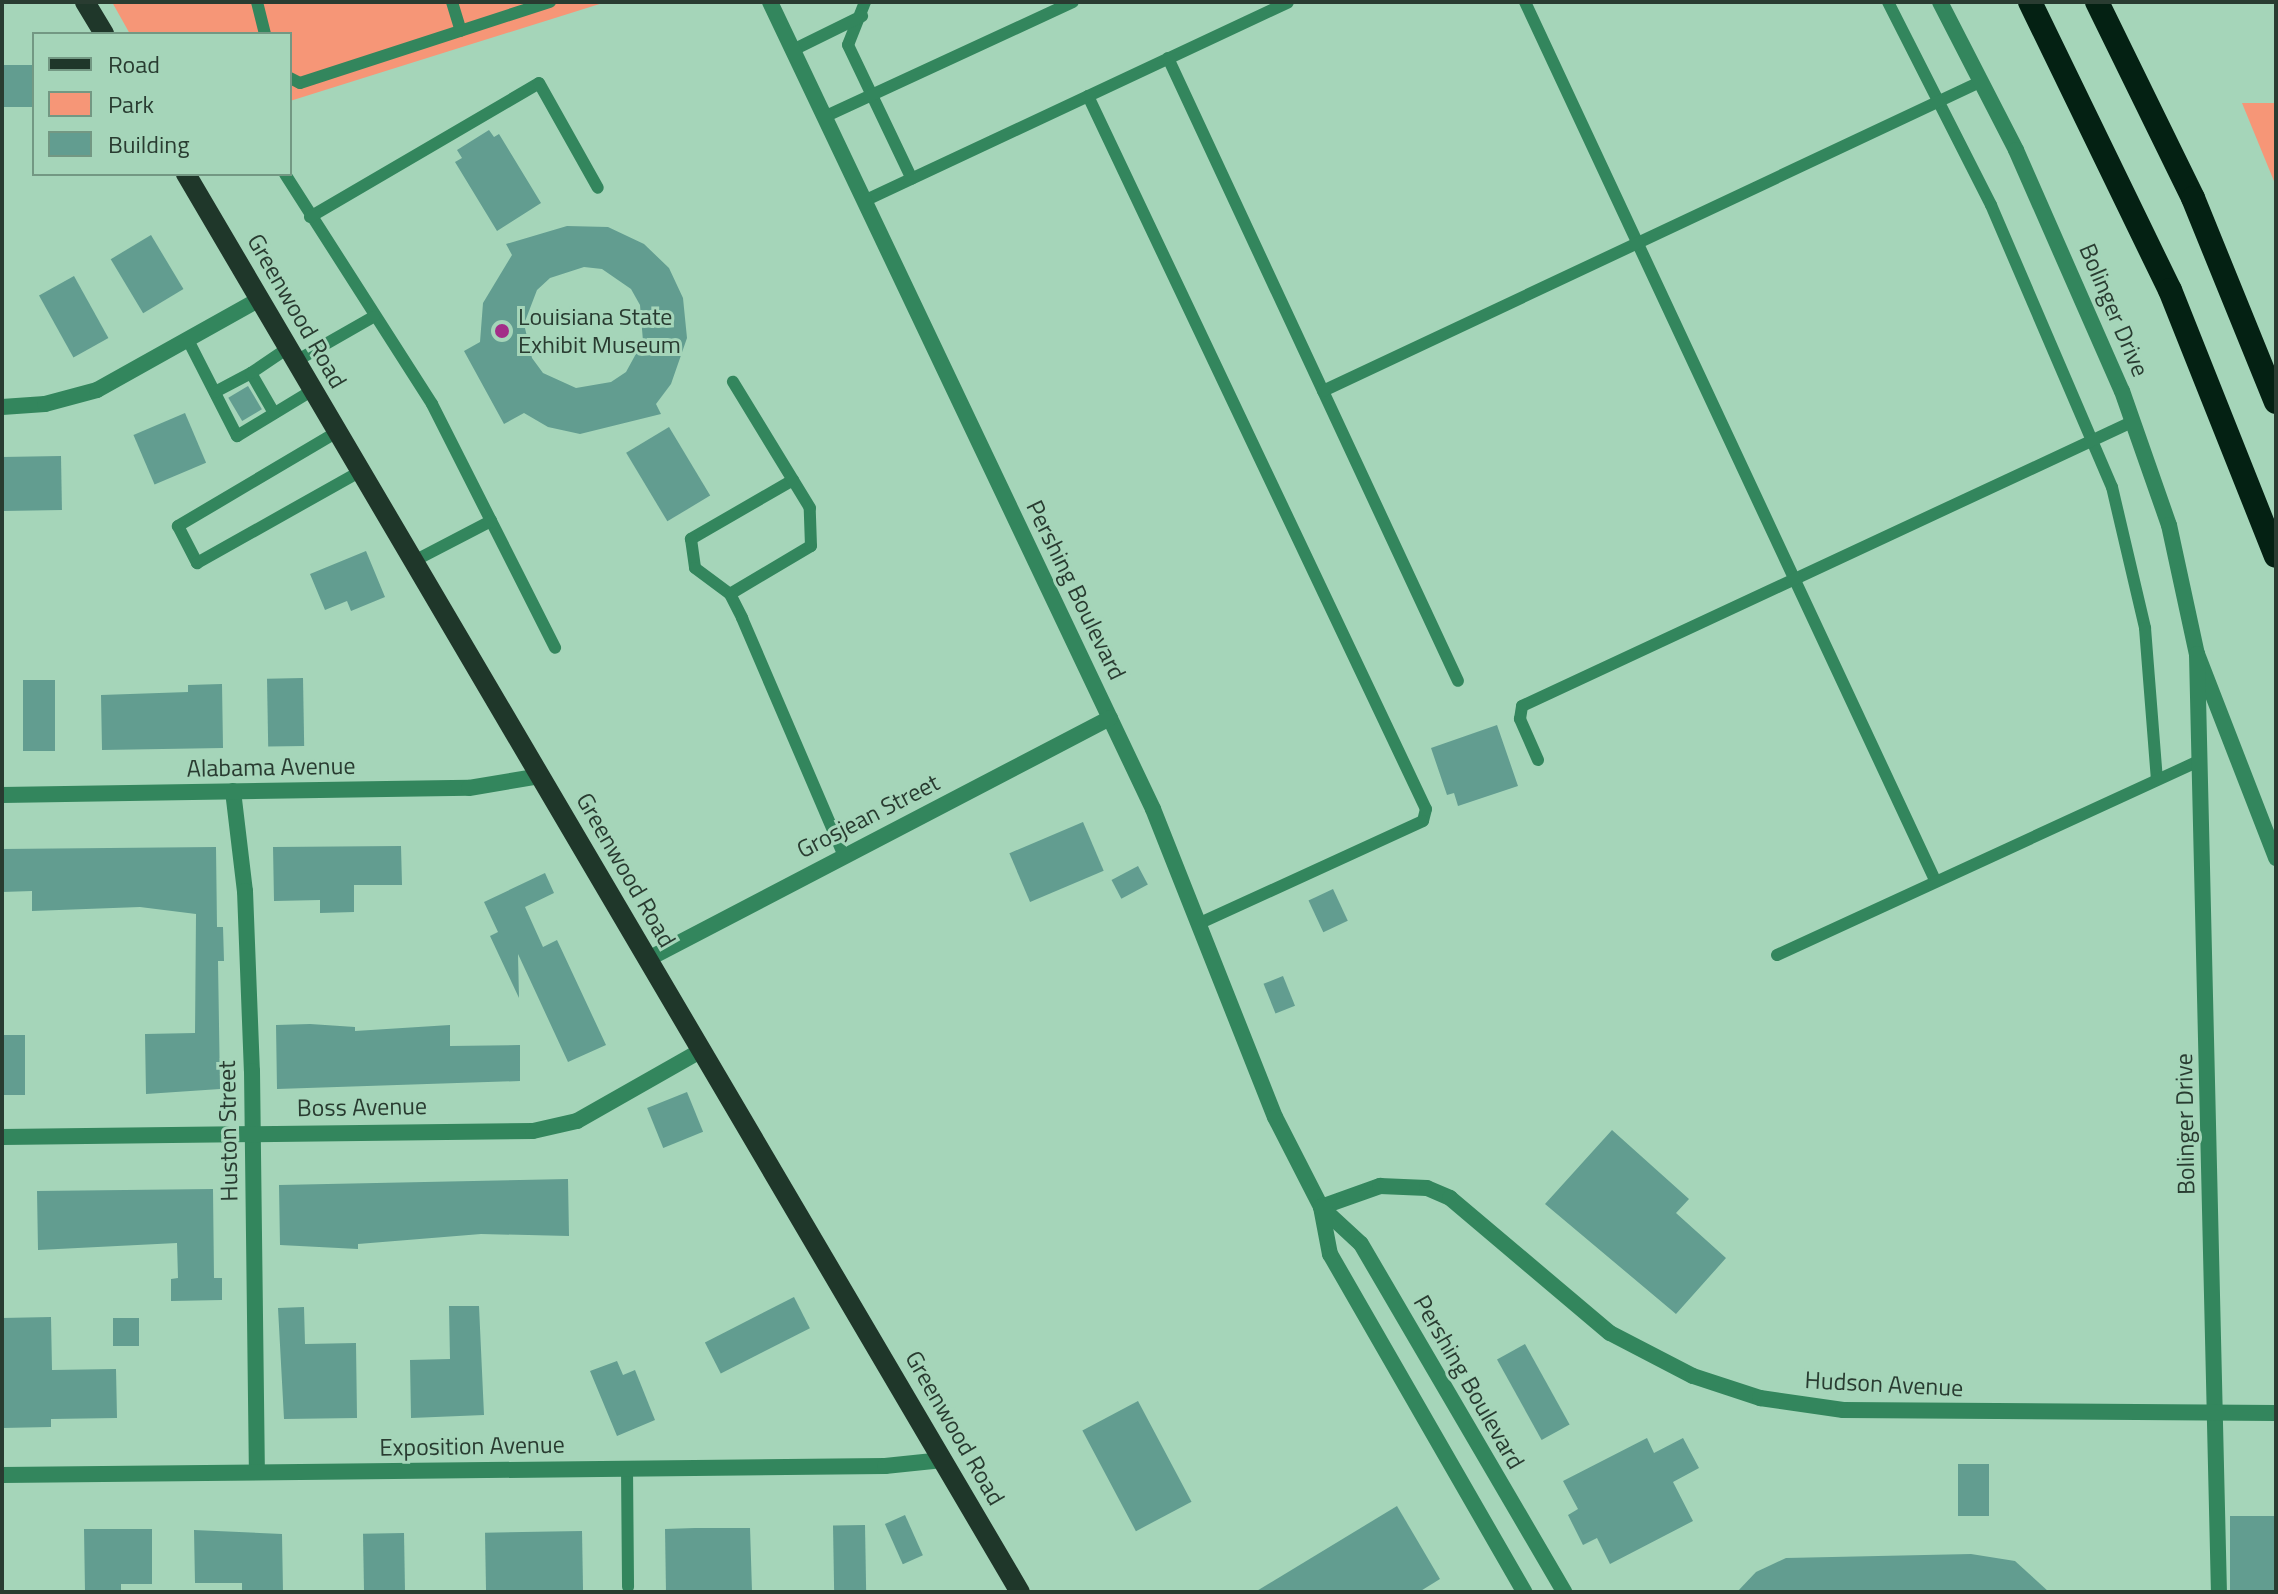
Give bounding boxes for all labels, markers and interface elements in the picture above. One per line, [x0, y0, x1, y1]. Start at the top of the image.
legend [32, 32, 292, 176]
text: Road [108, 46, 160, 82]
text: Park [108, 86, 154, 122]
text: Building [108, 126, 190, 162]
street label: Greenwood Road [241, 229, 353, 393]
street label: Bolinger Drive [2073, 239, 2155, 381]
place label: Louisiana State Exhibit Museum [518, 303, 681, 359]
marker: Louisiana State Exhibit Museum [493, 322, 511, 340]
street label: Pershing Boulevard [1020, 496, 1132, 684]
street label: Alabama Avenue [186, 751, 356, 783]
street label: Grosjean Street [792, 768, 944, 864]
street label: Greenwood Road [570, 788, 682, 952]
street label: Bolinger Drive [2169, 1053, 2201, 1195]
street label: Huston Street [212, 1060, 244, 1202]
street label: Boss Avenue [297, 1091, 427, 1123]
street label: Pershing Boulevard [1408, 1290, 1530, 1474]
street label: Greenwood Road [899, 1346, 1011, 1510]
street label: Hudson Avenue [1804, 1365, 1964, 1403]
street label: Exposition Avenue [379, 1430, 565, 1462]

